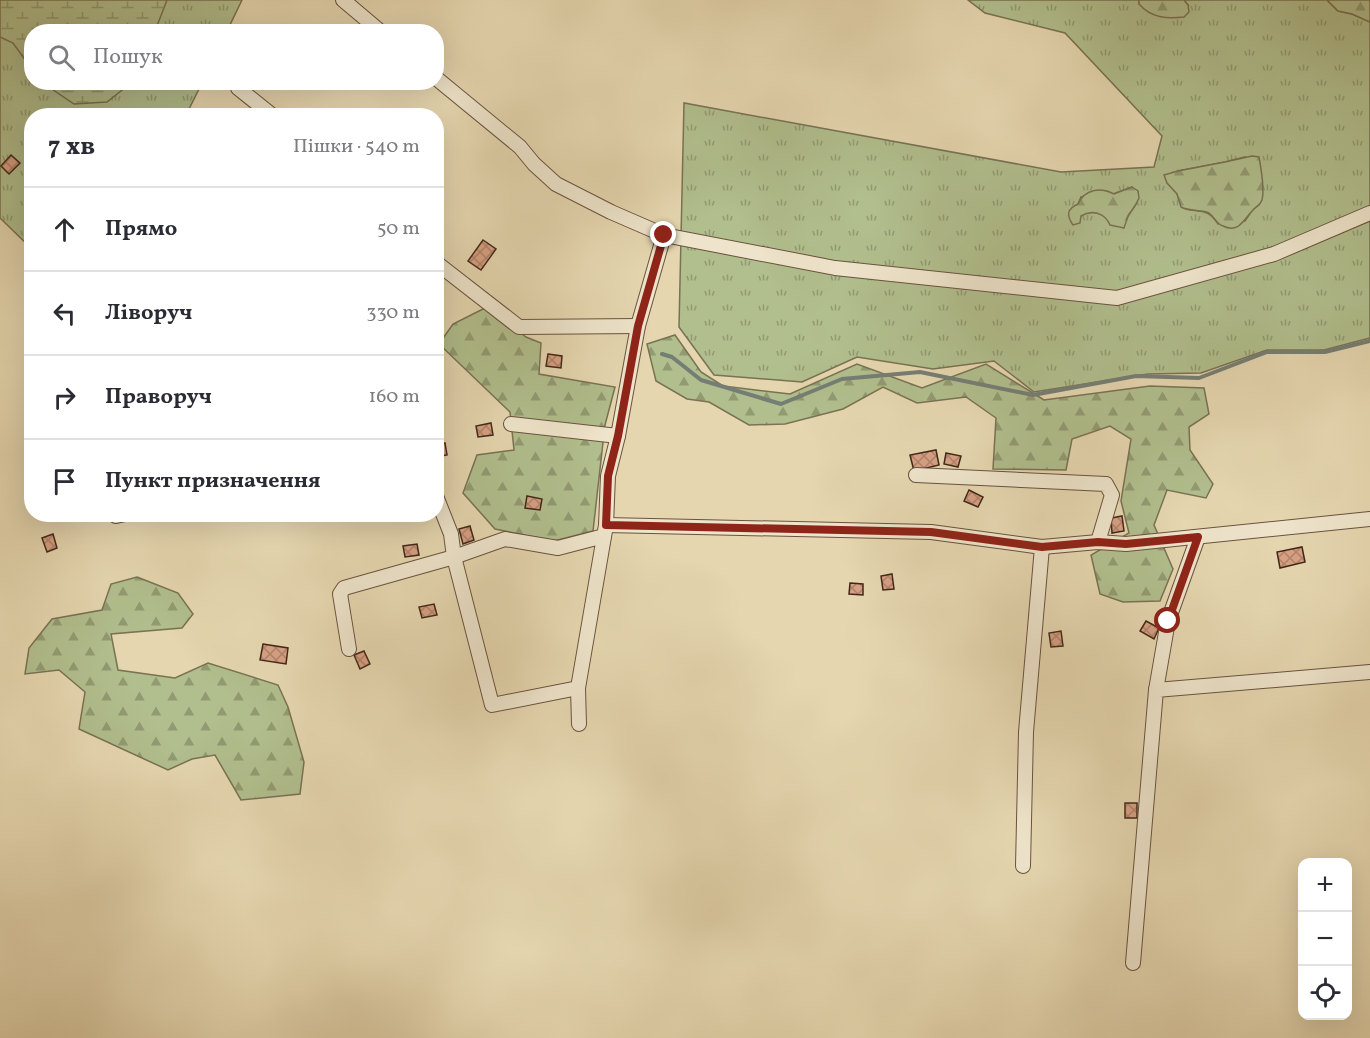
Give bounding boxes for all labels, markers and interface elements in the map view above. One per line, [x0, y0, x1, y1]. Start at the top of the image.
search box [24, 24, 444, 90]
icon: search [45, 41, 78, 74]
text: Пошук [93, 42, 163, 73]
text: 7 хв [48, 129, 95, 165]
text: Пішки · 540 m [293, 133, 420, 161]
icon: ahead [48, 213, 81, 246]
text: Прямо [105, 214, 177, 245]
text: 50 m [377, 215, 420, 243]
route end [650, 221, 676, 247]
icon: left [48, 297, 81, 330]
text: Ліворуч [105, 298, 192, 329]
text: 330 m [366, 299, 420, 327]
icon: right [48, 381, 81, 414]
text: Праворуч [105, 382, 212, 413]
text: 160 m [368, 383, 420, 411]
icon: arrive [48, 465, 81, 498]
text: Пункт призначення [105, 466, 321, 497]
route start [1154, 607, 1180, 633]
map controls [1298, 858, 1352, 1020]
button: + [1298, 858, 1352, 912]
button: − [1298, 912, 1352, 966]
button: locate [1298, 966, 1352, 1020]

